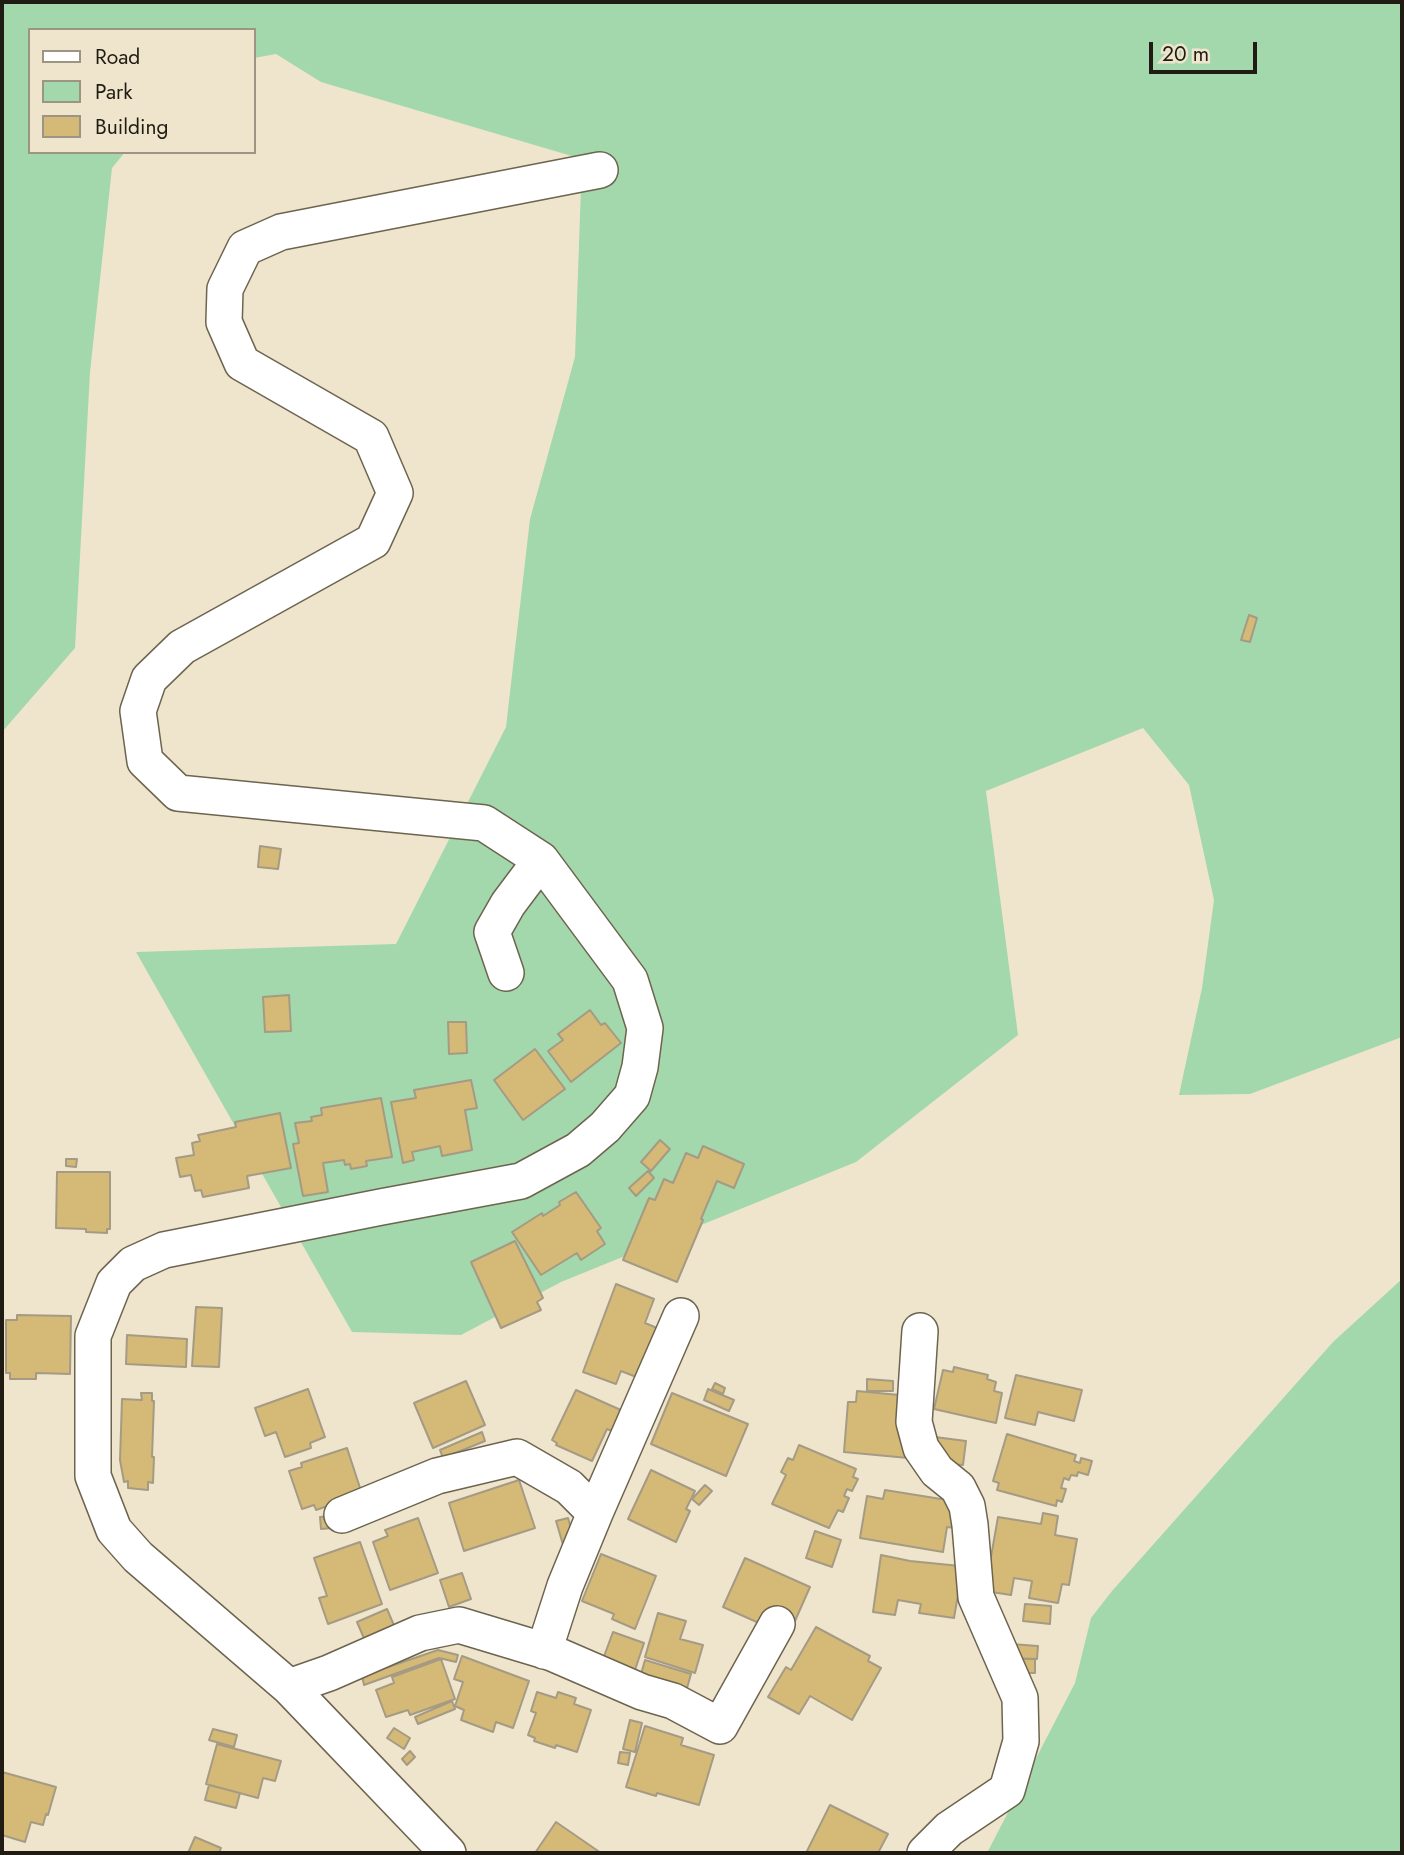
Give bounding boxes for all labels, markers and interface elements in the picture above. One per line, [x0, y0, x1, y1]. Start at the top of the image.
legend [28, 28, 256, 154]
scale bar [1152, 28, 1260, 72]
text: 20 m [1162, 39, 1209, 69]
text: Road [95, 42, 140, 72]
text: Park [95, 77, 132, 107]
text: Building [95, 112, 168, 142]

